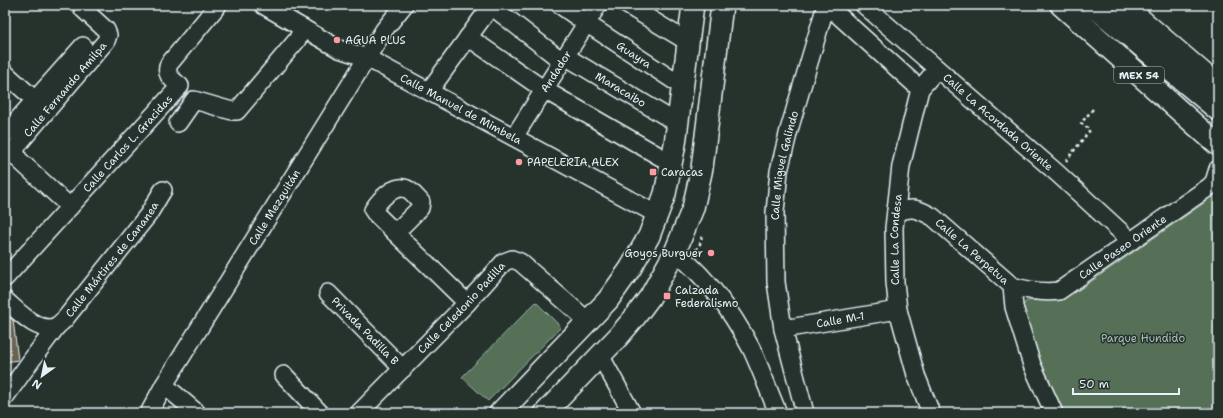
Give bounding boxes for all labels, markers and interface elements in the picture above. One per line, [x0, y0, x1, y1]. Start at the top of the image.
place label: AGUA PLUS [345, 33, 406, 48]
marker: AGUA PLUS [332, 35, 342, 45]
street label: Guayra [613, 38, 654, 72]
street label: Calle Fernando Amilpa [20, 39, 110, 140]
street label: Andador [537, 48, 575, 95]
road number: MEX 54 [1114, 67, 1164, 83]
street label: Maracaibo [592, 69, 649, 111]
street label: Calle Manuel de Mimbela [397, 70, 524, 148]
street label: Calle La Acordada Oriente [940, 70, 1056, 174]
street label: Calle Carlos L. Gracidas [80, 92, 176, 196]
street label: Calle Miguel Galindo [768, 109, 802, 220]
place label: PAPELERIA ALEX [527, 155, 619, 170]
marker: PAPELERIA ALEX [514, 157, 524, 167]
place label: Caracas [661, 165, 703, 180]
street label: Calle Mezquitán [246, 166, 304, 248]
marker: Caracas [648, 167, 658, 177]
street label: Calle La Condesa [887, 193, 906, 285]
street label: Calle Mártires de Cananea [62, 199, 162, 320]
street label: Calle Paseo Oriente [1076, 212, 1170, 283]
street label: Calle La Perpetua [932, 215, 1012, 288]
place label: Goyos Burguer [625, 246, 703, 261]
marker: Goyos Burguer [706, 248, 716, 258]
street label: Calle Celedonio Padilla [414, 258, 509, 357]
place label: Calzada Federalismo [675, 283, 739, 311]
marker: Calzada Federalismo [662, 291, 672, 301]
street label: Privada Padilla B [328, 294, 402, 369]
street label: Calle M-1 [815, 309, 866, 331]
park label: Parque Hundido [1101, 331, 1185, 346]
north arrow [22, 356, 62, 396]
scale bar [1073, 370, 1179, 396]
text: N [29, 375, 45, 393]
text: 50 m [1079, 376, 1109, 392]

